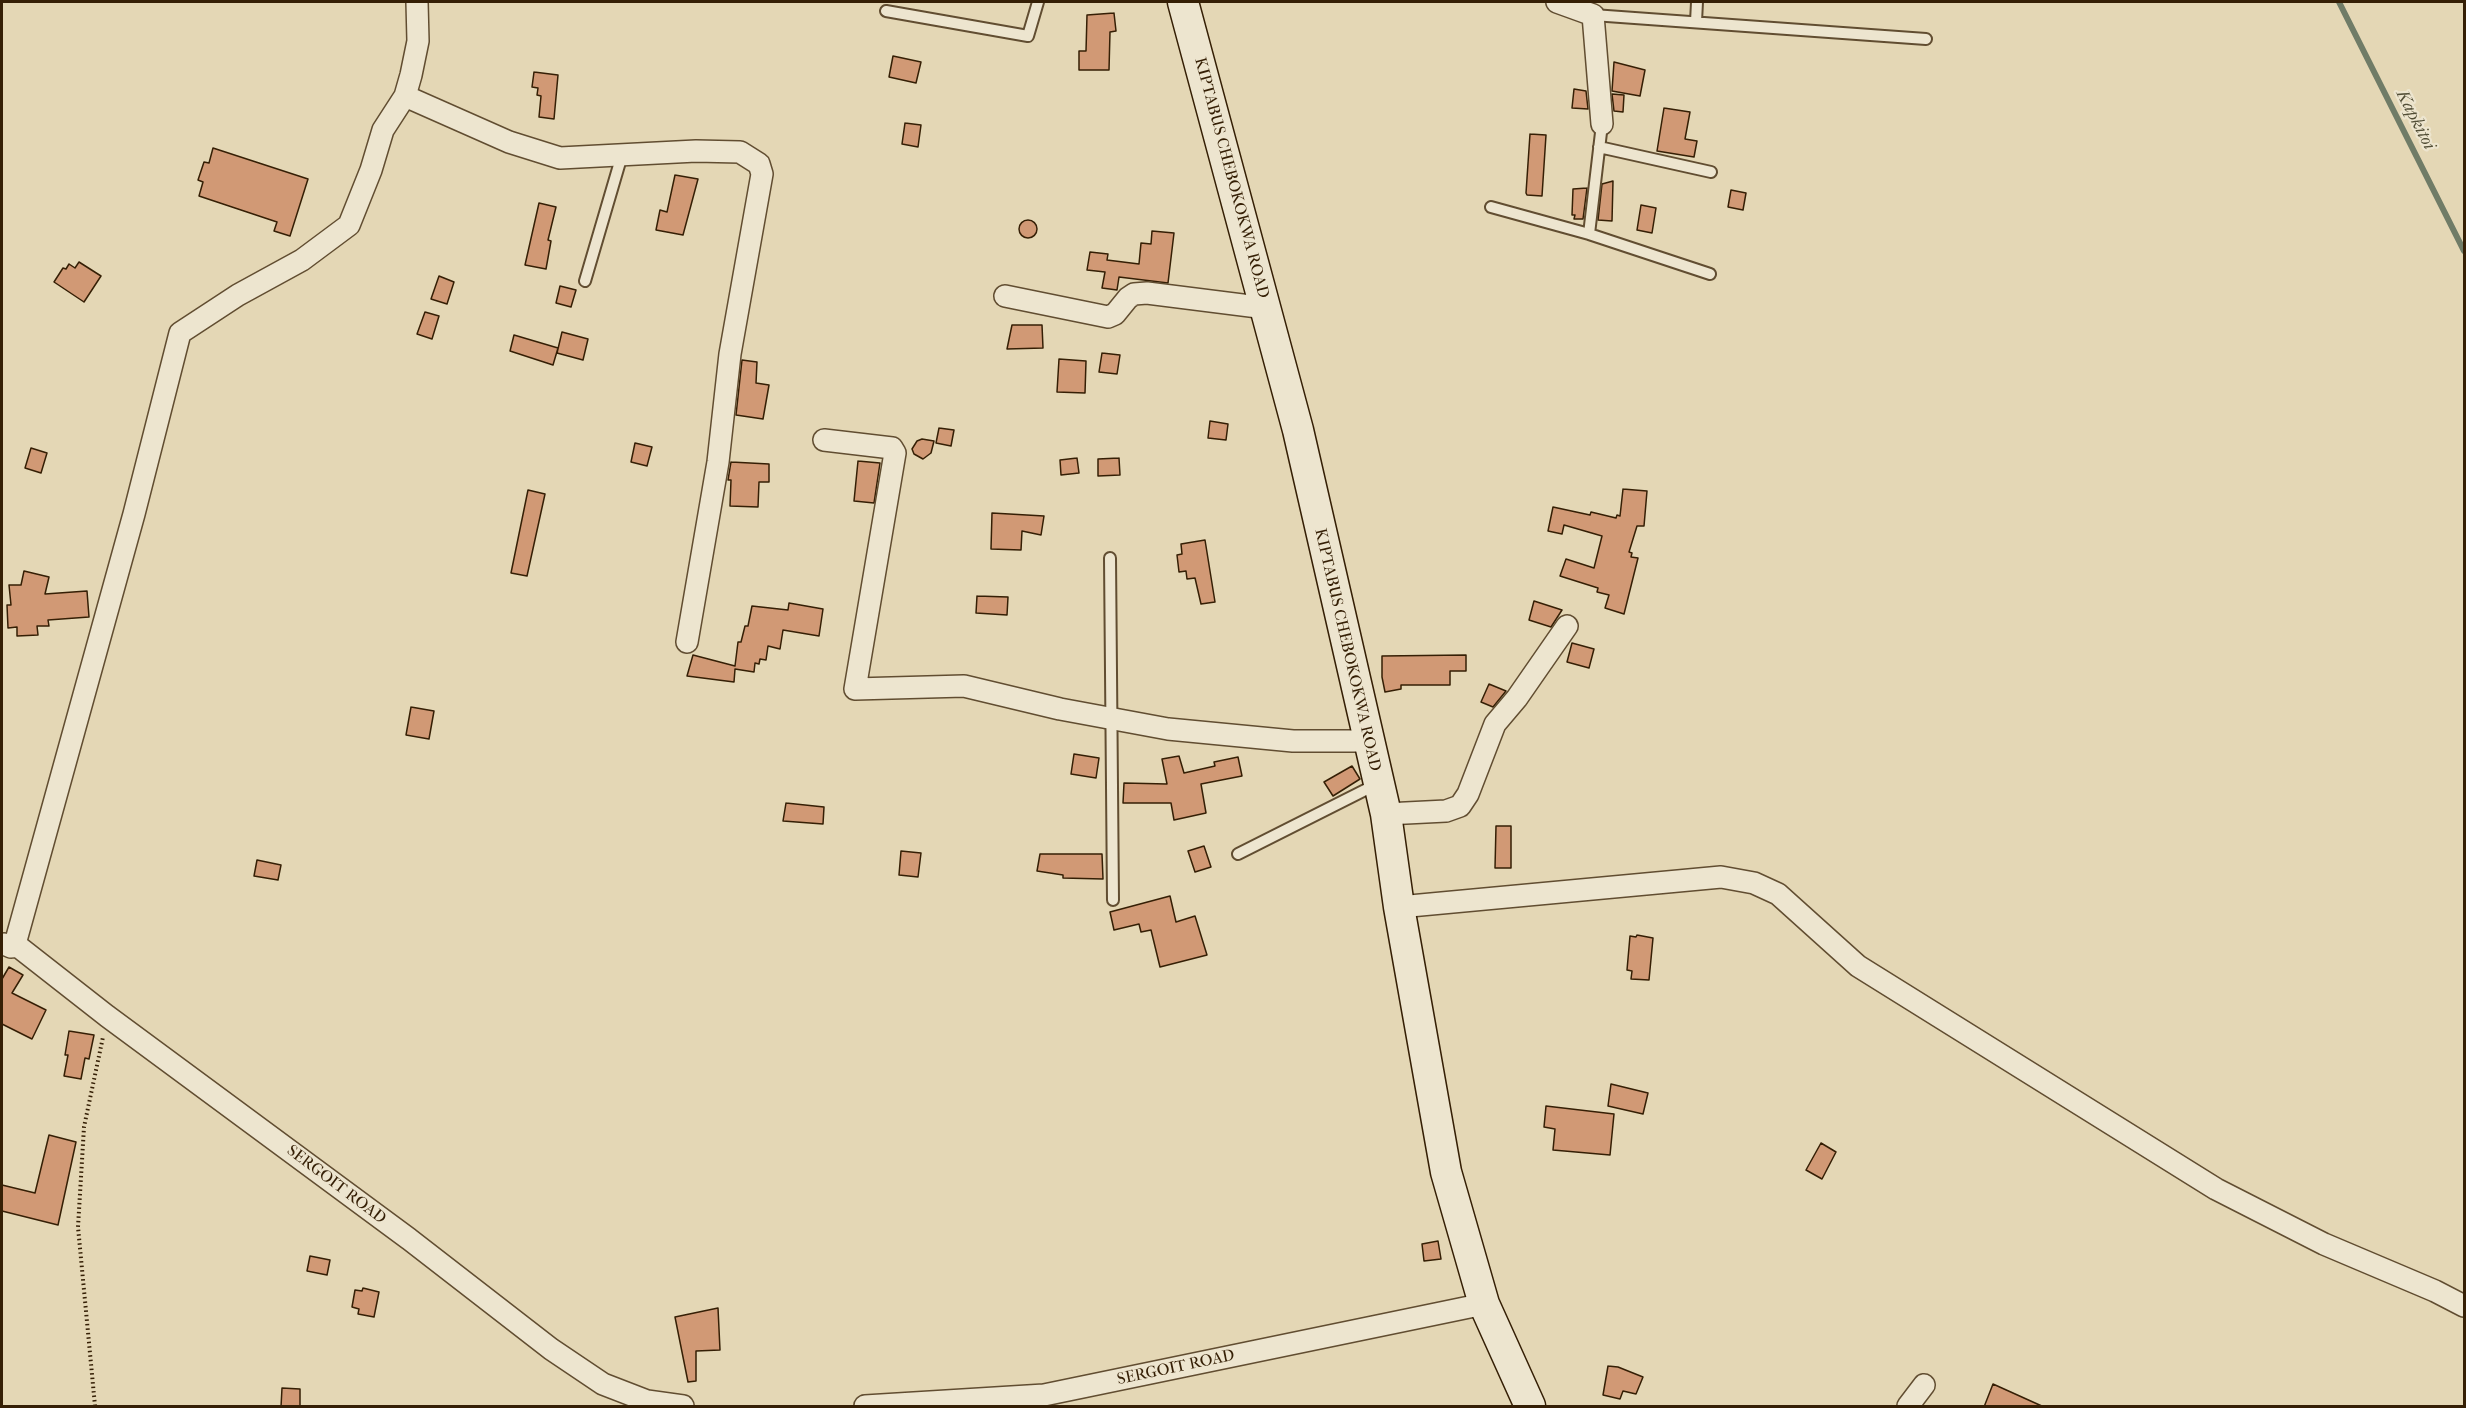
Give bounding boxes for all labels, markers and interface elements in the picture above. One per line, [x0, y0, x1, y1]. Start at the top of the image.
street label: KIPTABUS CHEBOKOKWA ROAD [1190, 56, 1272, 300]
water label: Kapkitoi [2391, 86, 2439, 154]
street label: KIPTABUS CHEBOKOKWA ROAD [1310, 527, 1384, 773]
street label: SERGOIT ROAD [282, 1141, 390, 1229]
street label: SERGOIT ROAD [1116, 1346, 1236, 1390]

